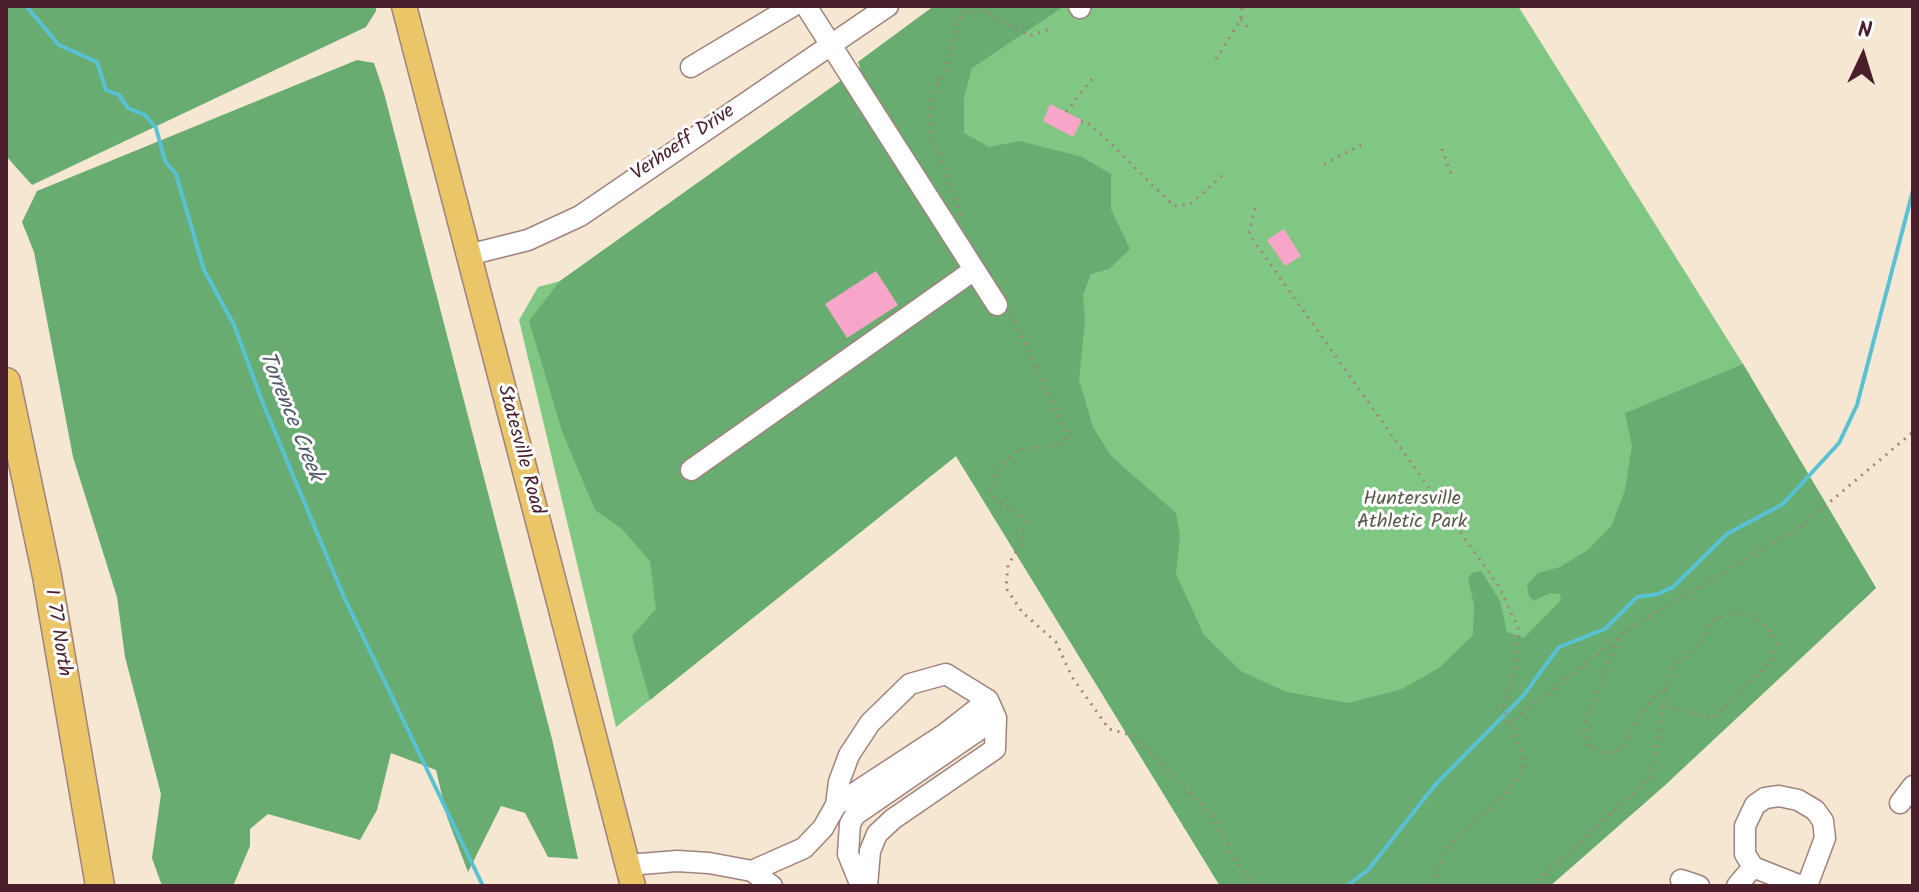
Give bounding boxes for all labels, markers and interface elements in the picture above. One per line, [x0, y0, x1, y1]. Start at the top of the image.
text: N [1857, 14, 1873, 50]
north arrow [1823, 16, 1903, 96]
street label: Verhoeff Drive [628, 101, 740, 187]
water label: Torrence Creek [251, 349, 327, 485]
street label: Statesville Road [490, 383, 548, 517]
park label: Huntersville Athletic Park [1357, 489, 1467, 536]
street label: I 77 North [37, 587, 75, 679]

